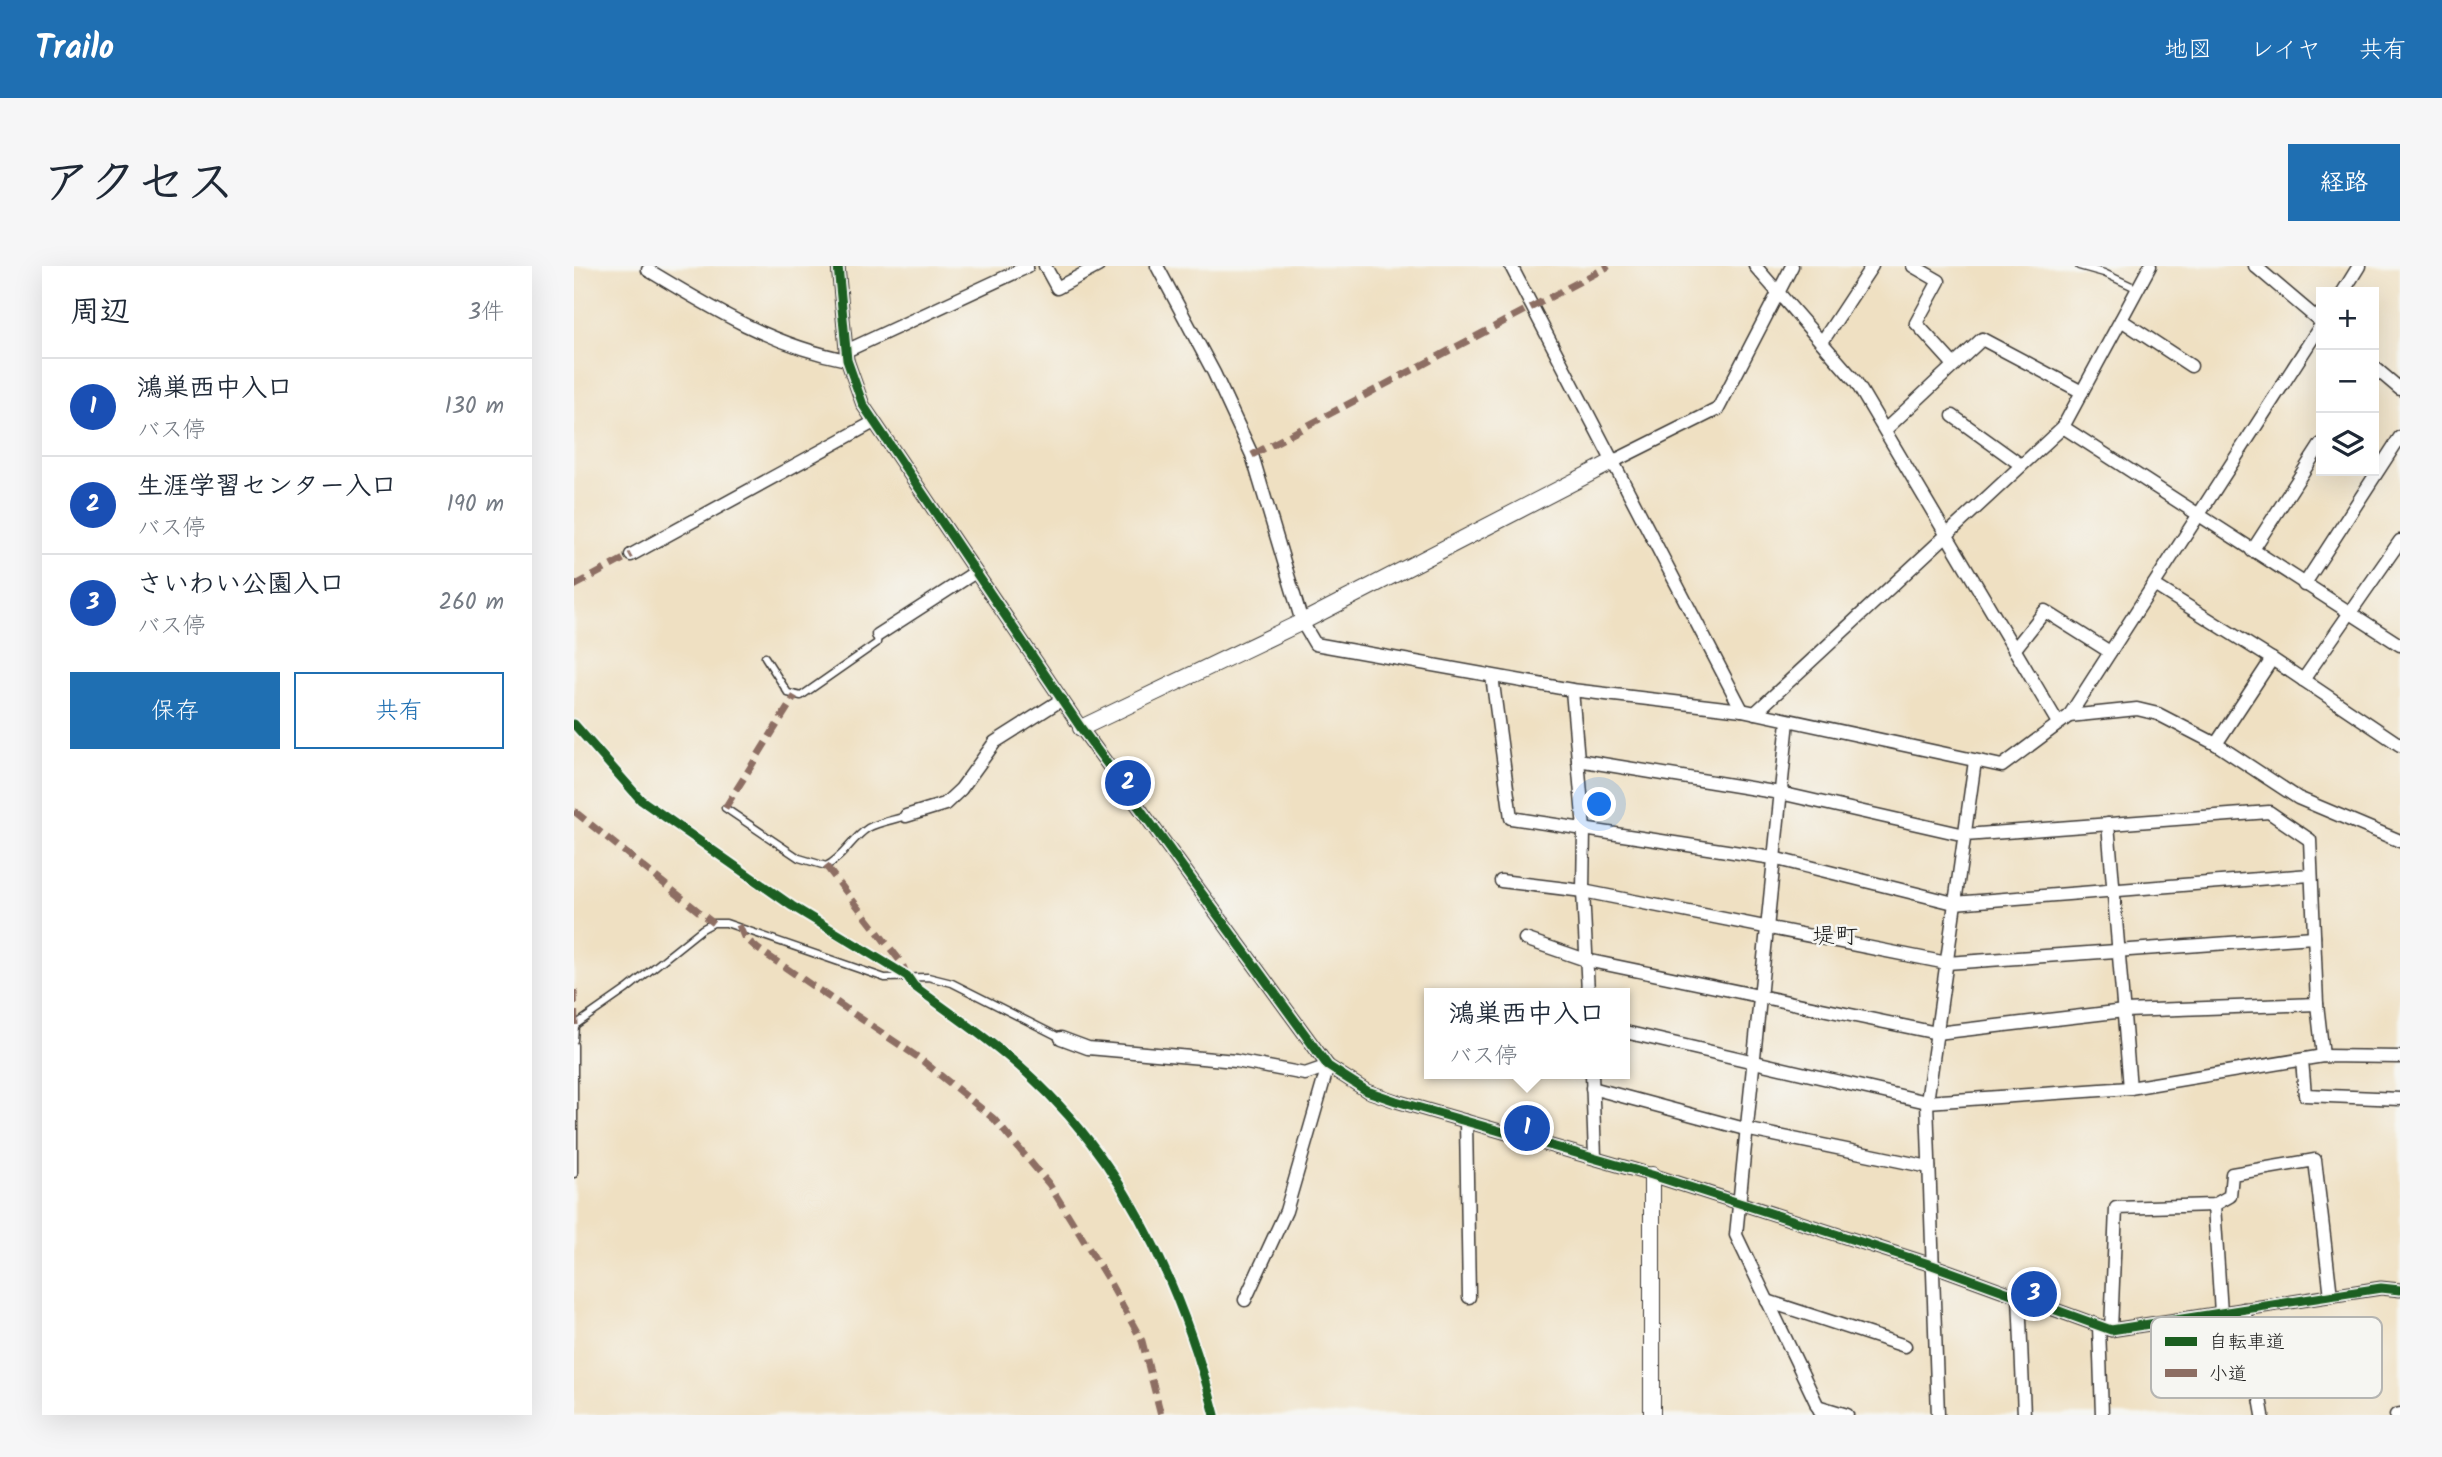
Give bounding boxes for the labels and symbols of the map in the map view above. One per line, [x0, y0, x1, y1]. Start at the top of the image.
pin: 2 [1105, 757, 1151, 809]
your location [1582, 787, 1616, 821]
district label: 堤町 [1812, 919, 1858, 955]
pin: 1 [1504, 1102, 1550, 1154]
pin: 3 [2011, 1268, 2057, 1320]
legend [2151, 1317, 2382, 1398]
text: 自転車道 [2209, 1328, 2285, 1358]
text: 小道 [2209, 1360, 2247, 1390]

